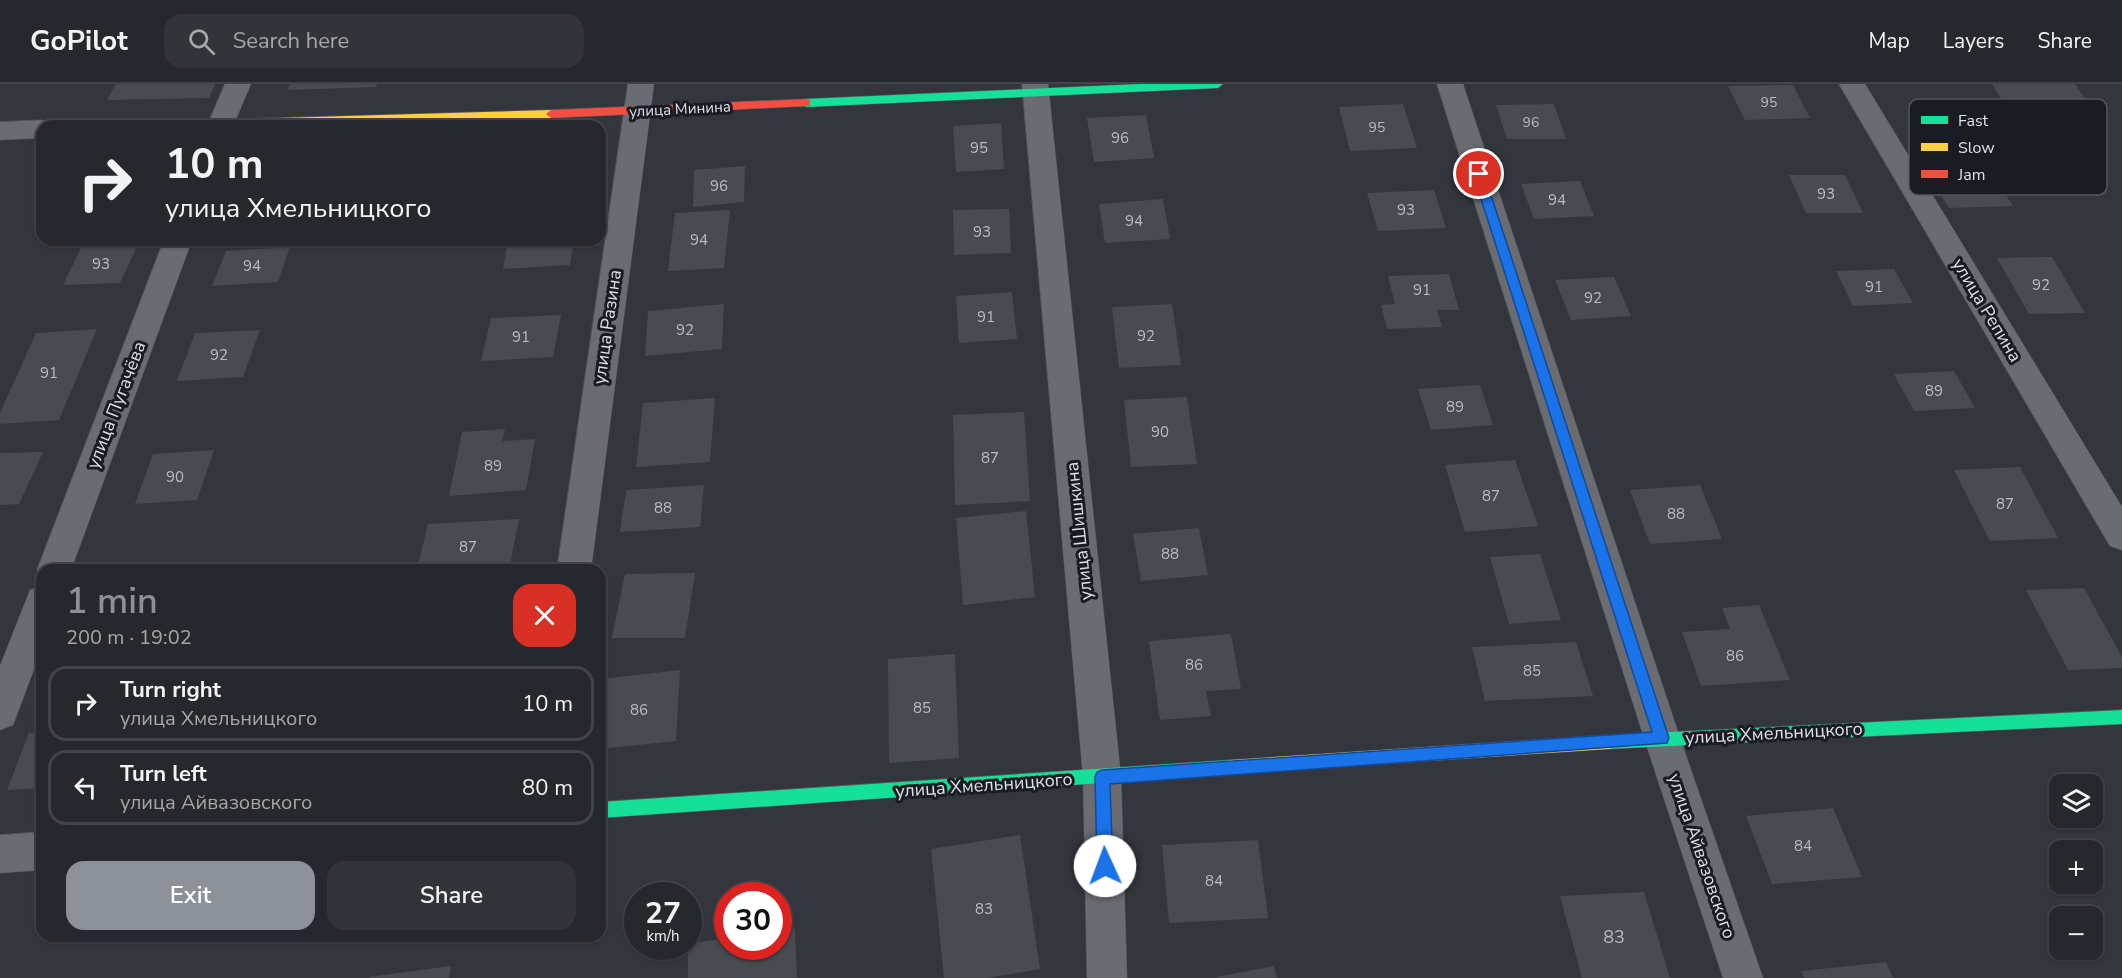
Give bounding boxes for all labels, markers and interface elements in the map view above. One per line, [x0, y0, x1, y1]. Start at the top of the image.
search box [164, 14, 584, 68]
text: GoPilot [30, 22, 128, 60]
icon: search [185, 25, 218, 58]
text: Search here [233, 26, 349, 56]
text: Map [1868, 27, 1910, 55]
text: Layers [1943, 27, 2004, 55]
text: Share [2037, 27, 2092, 55]
house number: 95 [1761, 93, 1777, 112]
street label: улица Минина [629, 96, 731, 122]
legend [1909, 99, 2107, 195]
text: Fast [1958, 110, 1989, 132]
house number: 96 [1523, 113, 1539, 132]
house number: 95 [1369, 118, 1385, 137]
house number: 96 [1111, 128, 1129, 148]
text: 10 m [165, 136, 264, 193]
text: Slow [1958, 137, 1995, 159]
house number: 95 [970, 138, 988, 158]
icon: right [66, 144, 144, 222]
pin [1453, 148, 1504, 199]
icon: arrive [1462, 157, 1495, 190]
text: Jam [1957, 164, 1985, 186]
house number: 96 [710, 176, 728, 196]
house number: 93 [1817, 184, 1835, 204]
text: улица Хмельницкого [165, 190, 432, 227]
house number: 94 [1548, 190, 1566, 210]
house number: 93 [1397, 200, 1415, 220]
house number: 94 [1125, 211, 1143, 231]
house number: 93 [973, 222, 991, 242]
house number: 94 [690, 230, 708, 250]
house number: 93 [92, 254, 110, 274]
street label: улица Репина [1947, 254, 2027, 366]
house number: 94 [243, 256, 261, 276]
street label: улица Разина [587, 268, 627, 386]
house number: 92 [2032, 275, 2050, 295]
house number: 91 [1865, 277, 1883, 297]
house number: 91 [1413, 280, 1431, 300]
house number: 92 [1584, 288, 1602, 308]
house number: 91 [977, 307, 995, 327]
house number: 92 [676, 320, 694, 340]
house number: 92 [1137, 326, 1155, 346]
house number: 91 [512, 327, 530, 347]
street label: улица Пугачёва [81, 338, 151, 472]
house number: 92 [210, 345, 228, 365]
house number: 91 [40, 363, 58, 383]
house number: 89 [1925, 381, 1943, 401]
house number: 89 [1446, 397, 1464, 417]
house number: 90 [1151, 422, 1169, 442]
house number: 87 [981, 448, 999, 468]
house number: 89 [484, 456, 502, 476]
street label: улица Шишкина [1060, 461, 1098, 601]
house number: 90 [166, 467, 184, 487]
house number: 87 [1482, 486, 1500, 506]
house number: 87 [1996, 494, 2014, 514]
house number: 88 [654, 498, 672, 518]
house number: 88 [1667, 504, 1685, 524]
house number: 87 [459, 537, 477, 557]
house number: 88 [1161, 544, 1179, 564]
text: 1 min [66, 577, 158, 626]
button: close [513, 584, 576, 647]
text: 200 m · 19:02 [66, 624, 192, 651]
house number: 86 [1726, 646, 1744, 666]
house number: 86 [1185, 655, 1203, 675]
house number: 85 [1523, 661, 1541, 681]
text: Turn right [120, 675, 221, 705]
icon: right [69, 687, 102, 720]
text: 10 m [522, 689, 573, 719]
house number: 85 [913, 698, 931, 718]
house number: 86 [630, 700, 648, 720]
text: улица Хмельницкого [120, 705, 317, 732]
street label: улица Хмельницкого [1685, 716, 1863, 750]
text: Turn left [120, 759, 207, 789]
street label: улица Хмельницкого [895, 767, 1073, 803]
street label: улица Айвазовского [1662, 770, 1742, 942]
icon: left [69, 771, 102, 804]
text: 80 m [522, 773, 573, 803]
map controls [2049, 774, 2103, 960]
button: layers [2049, 774, 2103, 828]
text: улица Айвазовского [120, 789, 312, 816]
position arrow [1073, 834, 1137, 898]
house number: 84 [1794, 836, 1812, 856]
button: + [2049, 840, 2103, 894]
button: Exit [66, 861, 315, 930]
button: Share [327, 861, 576, 930]
house number: 84 [1205, 871, 1223, 891]
speed limit sign: 30 [714, 882, 792, 960]
text: 27 [645, 893, 681, 934]
house number: 83 [975, 899, 993, 919]
button: − [2049, 906, 2103, 960]
house number: 83 [1603, 925, 1625, 949]
text: km/h [646, 926, 680, 946]

